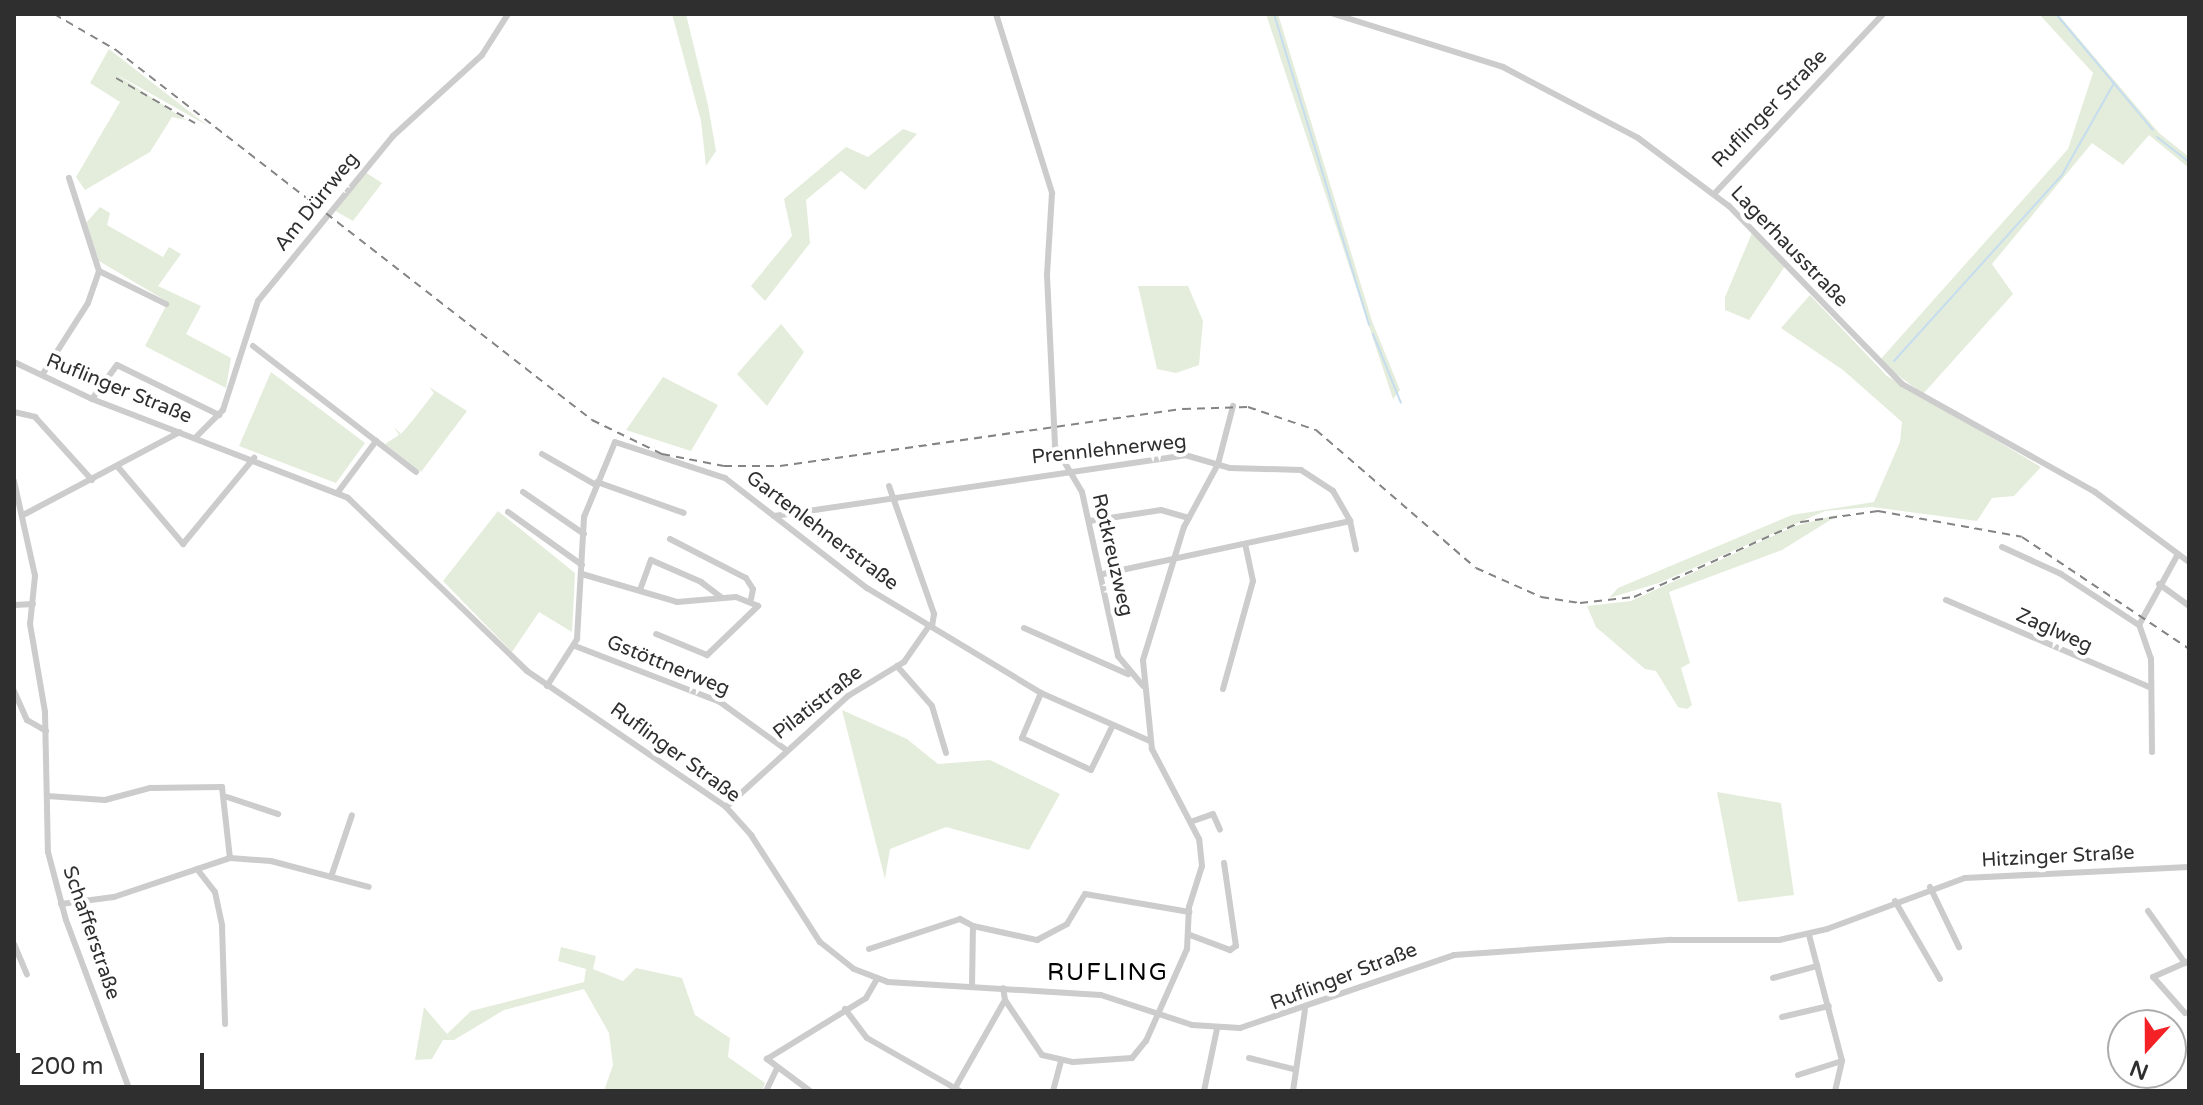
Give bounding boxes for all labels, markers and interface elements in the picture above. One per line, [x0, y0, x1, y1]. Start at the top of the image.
street label: Ruflinger Straße [1708, 45, 1832, 173]
street label: Am Dürrweg [270, 148, 364, 256]
street label: Lagerhausstraße [1725, 181, 1853, 313]
street label: Ruflinger Straße [43, 349, 195, 429]
street label: Prennlehnerweg [1030, 430, 1188, 470]
street label: Gartenlehnerstraße [741, 466, 903, 596]
street label: Rotkreuzweg [1086, 491, 1138, 619]
street label: Zaglweg [2012, 604, 2096, 658]
street label: Gstöttnerweg [603, 630, 733, 702]
street label: Pilatistraße [769, 661, 867, 745]
street label: Ruflinger Straße [605, 698, 745, 808]
street label: Hitzinger Straße [1981, 841, 2135, 873]
street label: Schafferstraße [57, 863, 125, 1003]
street label: Ruflinger Straße [1267, 938, 1421, 1016]
district label: RUFLING [1047, 959, 1169, 987]
north arrow [2107, 1009, 2187, 1089]
scale bar [20, 1037, 208, 1087]
text: 200 m [30, 1052, 104, 1081]
text: N [2126, 1054, 2152, 1085]

